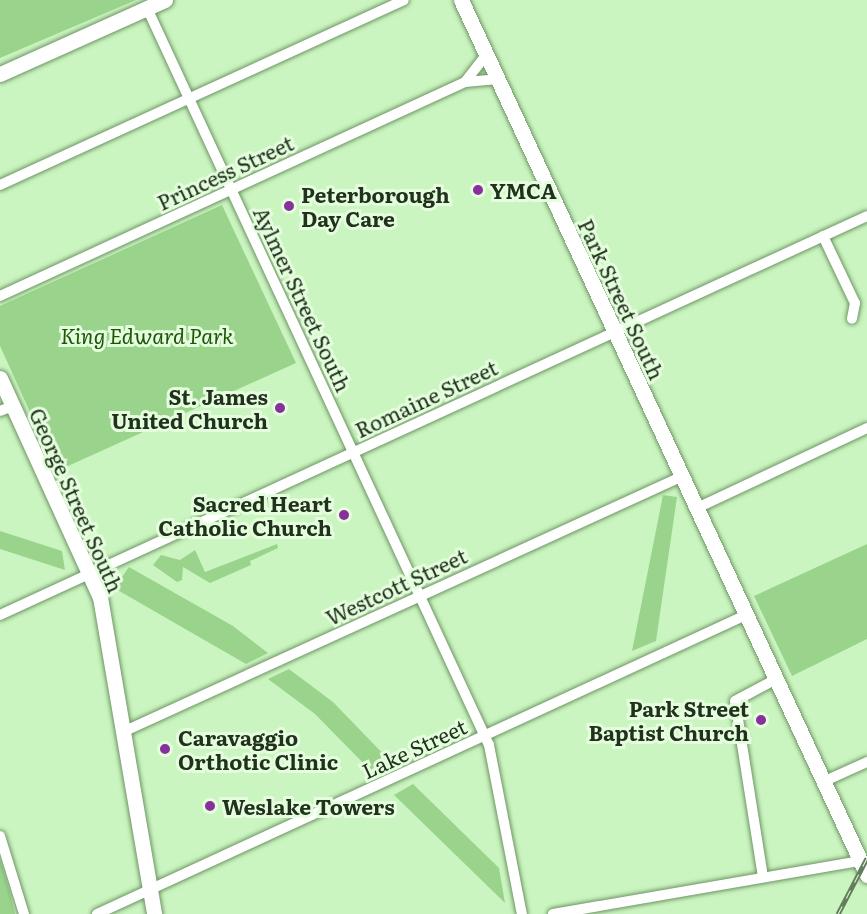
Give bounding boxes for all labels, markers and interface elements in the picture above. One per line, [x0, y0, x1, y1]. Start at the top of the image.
street label: Princess Street [153, 129, 297, 215]
place label: YMCA [490, 177, 557, 203]
place label: Peterborough Day Care [301, 181, 450, 231]
marker: YMCA [471, 183, 485, 197]
marker: Peterborough Day Care [282, 199, 296, 213]
street label: Aylmer Street South [249, 203, 357, 395]
street label: Park Street South [574, 215, 670, 383]
park label: King Edward Park [60, 322, 234, 348]
street label: Romaine Street [351, 354, 501, 442]
place label: St. James United Church [111, 383, 268, 433]
marker: St. James United Church [273, 401, 287, 415]
street label: George Street South [25, 404, 129, 596]
place label: Sacred Heart Catholic Church [158, 490, 332, 540]
marker: Sacred Heart Catholic Church [337, 508, 351, 522]
street label: Westcott Street [321, 542, 471, 630]
place label: Park Street Baptist Church [588, 695, 749, 745]
street label: Lake Street [358, 713, 470, 783]
marker: Park Street Baptist Church [754, 713, 768, 727]
place label: Caravaggio Orthotic Clinic [178, 724, 338, 774]
marker: Caravaggio Orthotic Clinic [156, 740, 174, 758]
place label: Weslake Towers [222, 793, 395, 819]
marker: Weslake Towers [203, 799, 217, 813]

